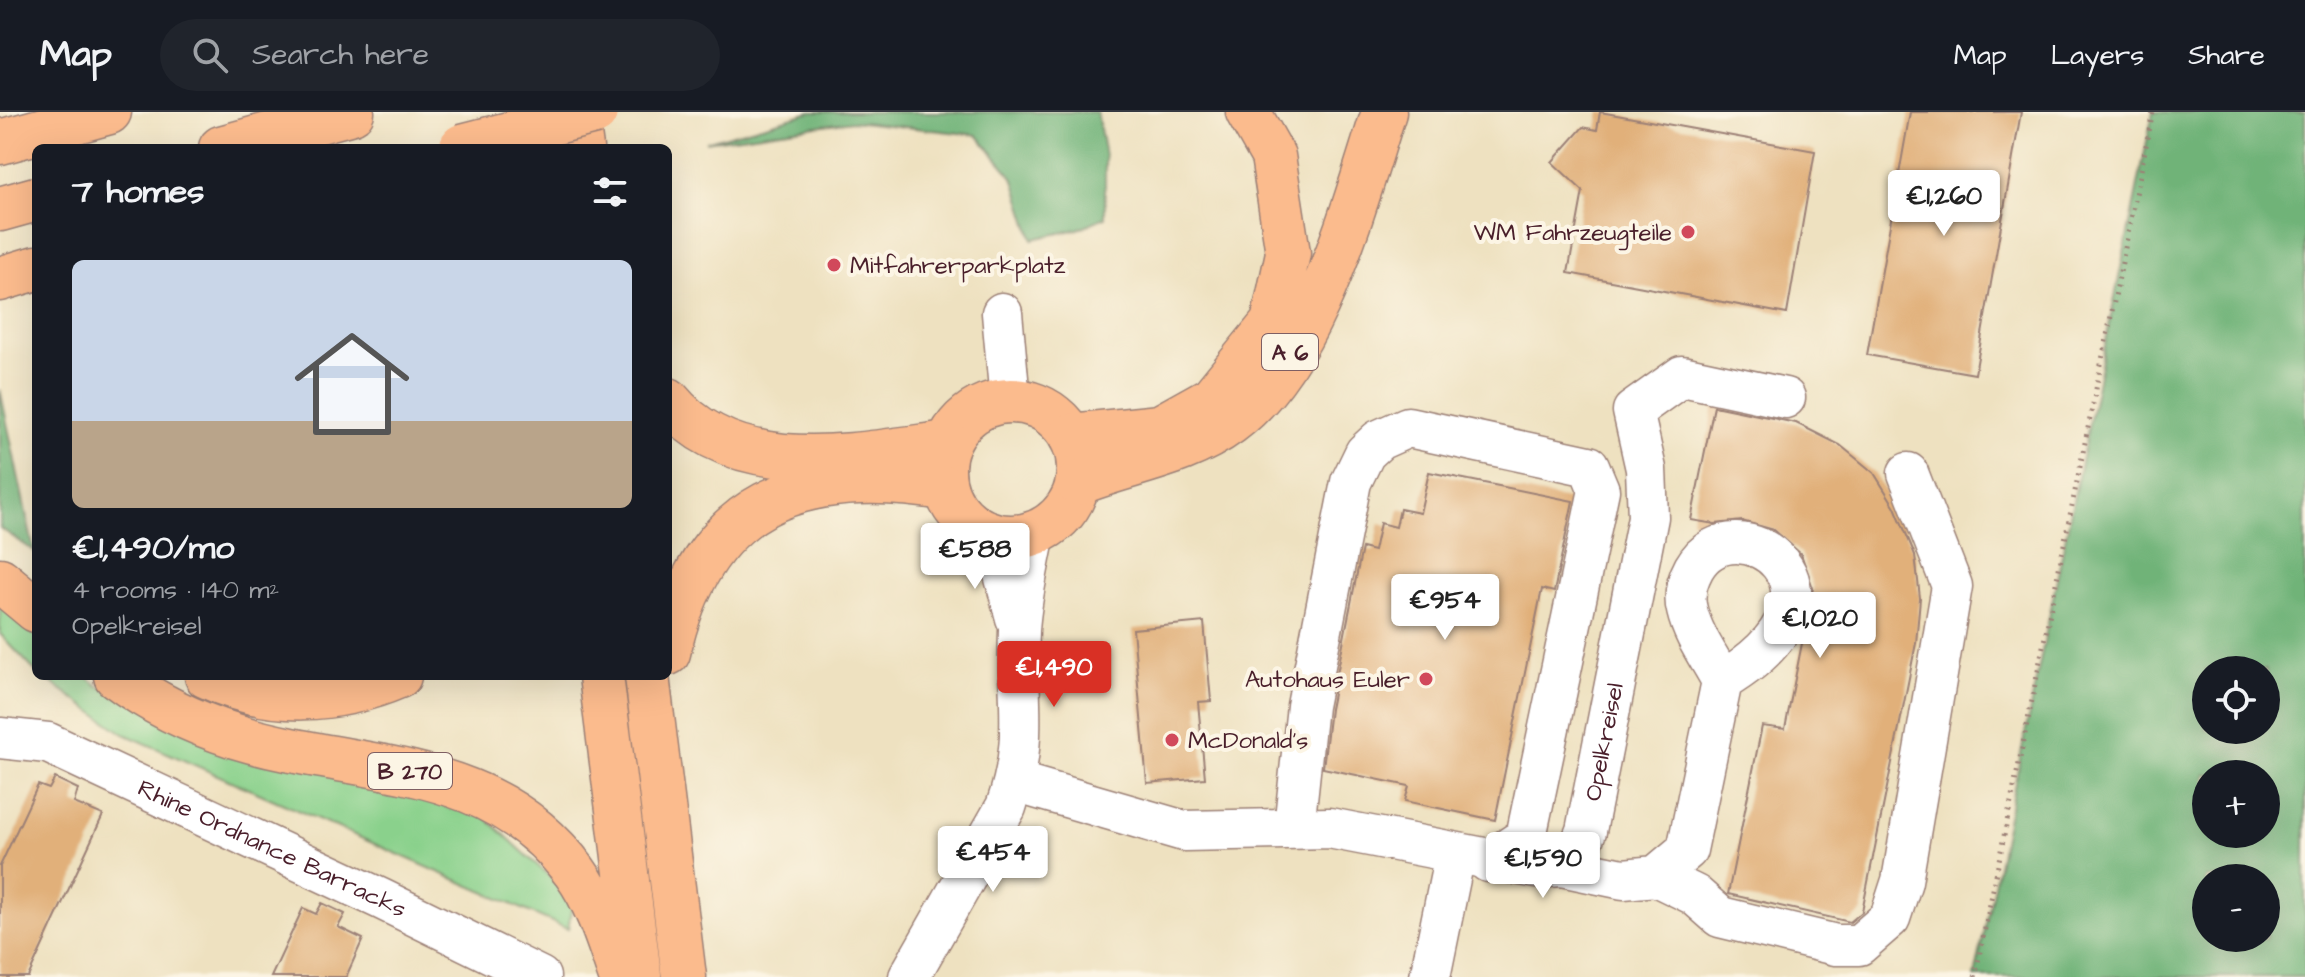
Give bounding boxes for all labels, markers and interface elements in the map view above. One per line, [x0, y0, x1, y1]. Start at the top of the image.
search box [160, 19, 720, 91]
text: Map [40, 29, 112, 81]
icon: search [188, 33, 232, 77]
text: Search here [252, 34, 429, 76]
text: Map [1954, 36, 2007, 75]
text: Layers [2051, 36, 2144, 75]
text: Share [2188, 36, 2265, 75]
text: 7 homes [72, 168, 204, 216]
icon: filters [588, 170, 632, 214]
pin: €1,260 [1879, 170, 2009, 238]
text: €1,260 [1906, 178, 1982, 214]
place label: WM Fahrzeugteile [1474, 216, 1672, 251]
marker: WM Fahrzeugteile [1679, 223, 1697, 241]
place label: Mitfahrerparkplatz [850, 249, 1066, 283]
marker: Mitfahrerparkplatz [825, 256, 843, 274]
icon: home [280, 312, 424, 456]
road number: A 6 [1262, 334, 1318, 370]
pin: €588 [928, 523, 1022, 591]
text: €1,490/mo [72, 524, 234, 572]
text: €588 [939, 531, 1011, 567]
text: 4 rooms · 140 m² [72, 572, 279, 608]
pin: €954 [1398, 574, 1492, 642]
text: €954 [1409, 582, 1481, 618]
pin: €1,020 [1755, 592, 1885, 660]
text: €1,020 [1782, 600, 1858, 636]
text: Opelkreisel [72, 608, 202, 644]
pin: €1,490 [989, 641, 1119, 709]
text: €1,490 [1015, 649, 1093, 685]
map controls [2192, 656, 2280, 952]
button: locate [2192, 656, 2280, 744]
place label: Autohaus Euler [1245, 663, 1410, 697]
marker: Autohaus Euler [1417, 670, 1435, 688]
street label: Opelkreisel [1576, 680, 1633, 804]
place label: McDonald's [1188, 724, 1308, 758]
marker: McDonald's [1163, 731, 1181, 749]
road number: B 270 [368, 753, 452, 789]
button: + [2192, 760, 2280, 848]
street label: Rhine Ordnance Barracks [132, 771, 412, 927]
pin: €454 [946, 826, 1040, 894]
pin: €1,590 [1478, 832, 1608, 900]
text: €454 [956, 834, 1030, 870]
text: €1,590 [1504, 840, 1582, 876]
button: − [2192, 864, 2280, 952]

